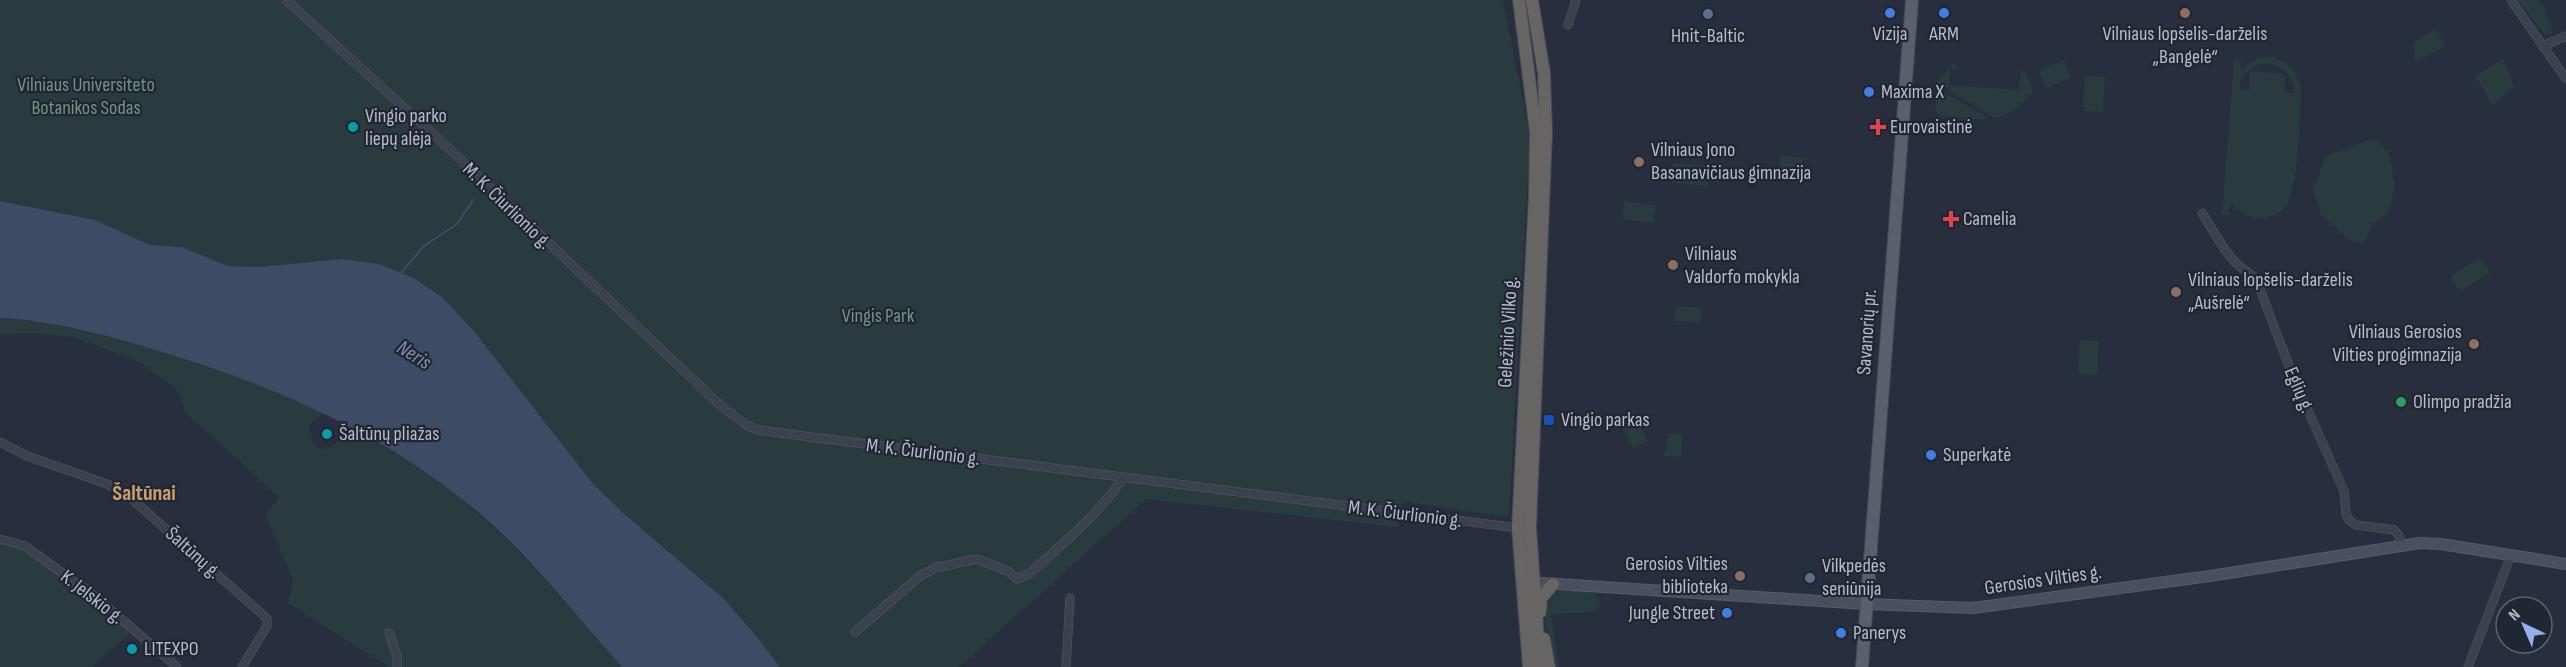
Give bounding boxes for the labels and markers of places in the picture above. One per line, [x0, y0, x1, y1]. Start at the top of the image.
marker: Vizija [1883, 6, 1897, 20]
marker: ARM [1937, 6, 1951, 20]
marker: Vilniaus lopšelis-darželis „Bangelė“ [2178, 6, 2192, 20]
marker: Hnit-Baltic [1701, 7, 1715, 21]
place label: Vizija [1873, 22, 1907, 46]
place label: ARM [1928, 22, 1959, 46]
place label: Vilniaus lopšelis-darželis „Bangelė“ [2103, 22, 2267, 69]
place label: Hnit-Baltic [1671, 24, 1745, 48]
place label: Maxima X [1881, 80, 1945, 104]
marker: Maxima X [1862, 85, 1876, 99]
place label: Vingio parko liepų alėja [365, 104, 447, 151]
place label: Eurovaistinė [1890, 115, 1973, 139]
marker: Vingio parko liepų alėja [346, 120, 360, 134]
marker: Eurovaistinė [1871, 120, 1885, 134]
place label: Vilniaus Jono Basanavičiaus gimnazija [1651, 138, 1811, 185]
marker: Vilniaus Jono Basanavičiaus gimnazija [1632, 155, 1646, 169]
place label: Camelia [1963, 207, 2017, 231]
marker: Camelia [1944, 212, 1958, 226]
place label: Vilniaus Valdorfo mokykla [1685, 242, 1800, 289]
marker: Vilniaus Valdorfo mokykla [1666, 258, 1680, 272]
place label: Vilniaus lopšelis-darželis „Aušrelė“ [2188, 268, 2353, 315]
marker: Vilniaus lopšelis-darželis „Aušrelė“ [2169, 285, 2183, 299]
place label: Vilniaus Gerosios Vilties progimnazija [2332, 320, 2462, 367]
marker: Vilniaus Gerosios Vilties progimnazija [2467, 337, 2481, 351]
place label: Olimpo pradžia [2413, 390, 2512, 414]
marker: Olimpo pradžia [2394, 395, 2408, 409]
place label: Vingio parkas [1561, 408, 1650, 432]
marker: Vingio parkas [1542, 413, 1556, 427]
place label: Šaltūnų pliažas [339, 422, 439, 446]
marker: Šaltūnų pliažas [320, 427, 334, 441]
place label: Superkatė [1943, 443, 2011, 467]
marker: Superkatė [1924, 448, 1938, 462]
place label: Gerosios Vilties biblioteka [1625, 552, 1728, 599]
place label: Vilkpedės seniūnija [1822, 554, 1886, 601]
marker: Gerosios Vilties biblioteka [1733, 569, 1747, 583]
marker: Vilkpedės seniūnija [1803, 571, 1817, 585]
place label: Jungle Street [1628, 601, 1715, 625]
marker: Jungle Street [1720, 606, 1734, 620]
place label: Panerys [1853, 621, 1906, 645]
marker: Panerys [1834, 626, 1848, 640]
place label: LITEXPO [144, 637, 199, 661]
marker: LITEXPO [125, 642, 139, 656]

